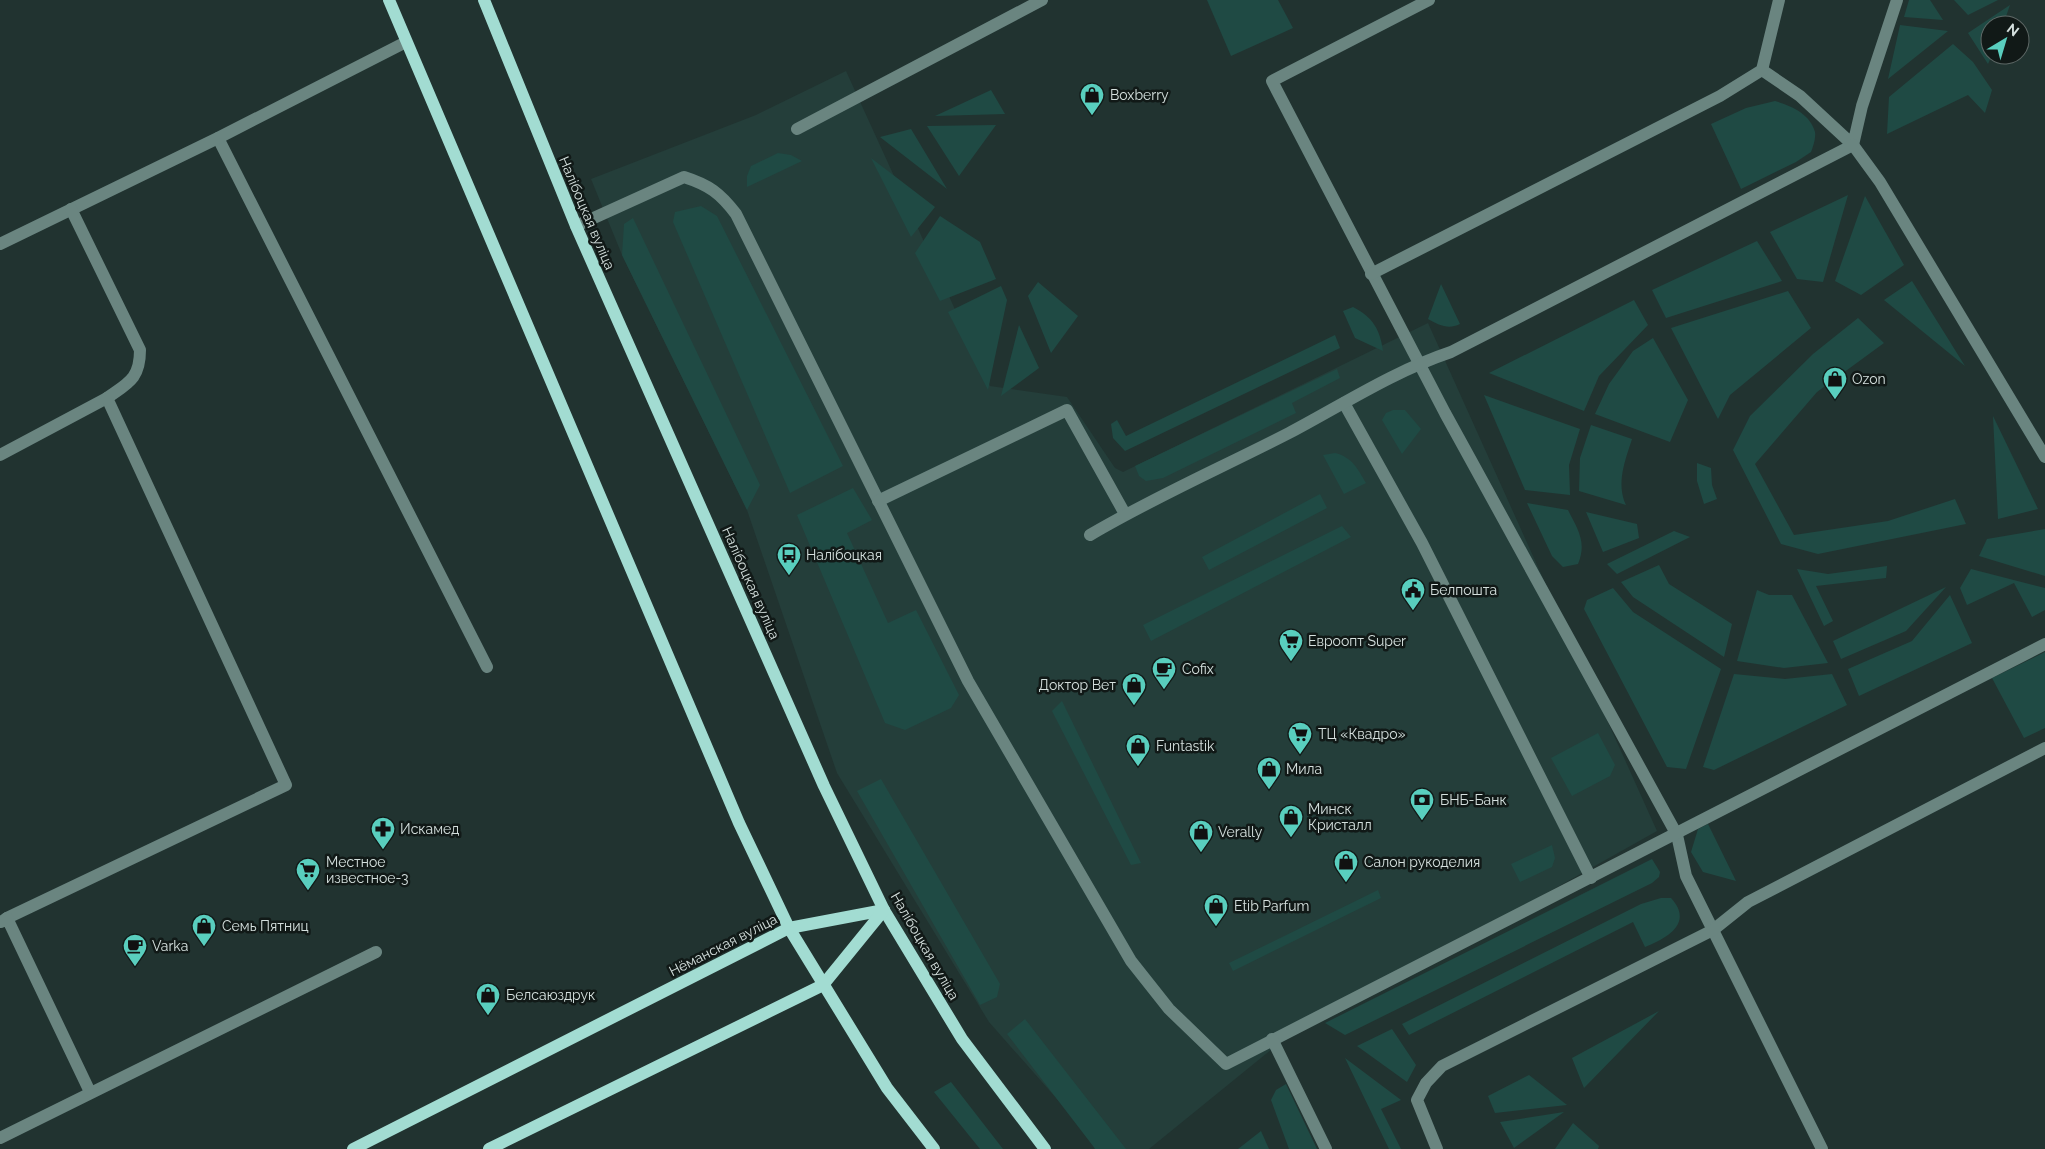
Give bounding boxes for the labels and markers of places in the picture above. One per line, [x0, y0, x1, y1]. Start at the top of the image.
shop icon: Boxberry [1079, 82, 1105, 116]
place label: Boxberry [1110, 87, 1169, 103]
shop icon: Ozon [1822, 366, 1848, 400]
place label: Ozon [1852, 371, 1886, 387]
bus stop icon: Налібоцкая [776, 542, 802, 576]
place label: Налібоцкая [806, 547, 882, 563]
public building icon: Белпошта [1400, 577, 1426, 611]
place label: Белпошта [1430, 582, 1497, 598]
supermarket icon: Евроопт Super [1278, 628, 1304, 662]
place label: Евроопт Super [1308, 633, 1406, 649]
cafe icon: Cofix [1151, 656, 1177, 690]
place label: Cofix [1182, 661, 1214, 677]
shop icon: Доктор Вет [1121, 672, 1147, 706]
place label: Доктор Вет [1038, 677, 1116, 693]
supermarket icon: ТЦ «Квадро» [1287, 721, 1313, 755]
place label: ТЦ «Квадро» [1318, 726, 1406, 742]
shop icon: Funtastik [1125, 733, 1151, 767]
place label: Funtastik [1156, 738, 1215, 754]
shop icon: Мила [1256, 756, 1282, 790]
place label: Мила [1286, 761, 1322, 777]
bank icon: БНБ-Банк [1409, 787, 1435, 821]
place label: БНБ-Банк [1440, 792, 1507, 808]
place label: Минск Кристалл [1308, 801, 1372, 833]
shop icon: Минск Кристалл [1278, 804, 1304, 838]
pharmacy icon: Искамед [370, 816, 396, 850]
shop icon: Verally [1188, 819, 1214, 853]
place label: Искамед [400, 821, 459, 837]
place label: Verally [1218, 824, 1263, 840]
shop icon: Салон рукоделия [1333, 849, 1359, 883]
place label: Местное известное-3 [326, 854, 408, 886]
place label: Салон рукоделия [1364, 854, 1480, 870]
supermarket icon: Местное известное-3 [295, 857, 321, 891]
shop icon: Etib Parfum [1203, 893, 1229, 927]
place label: Etib Parfum [1234, 898, 1309, 914]
shop icon: Семь Пятниц [191, 913, 217, 947]
place label: Семь Пятниц [222, 918, 309, 934]
cafe icon: Varka [122, 933, 148, 967]
place label: Varka [152, 938, 188, 954]
shop icon: Белсаюздрук [475, 982, 501, 1016]
place label: Белсаюздрук [506, 987, 595, 1003]

